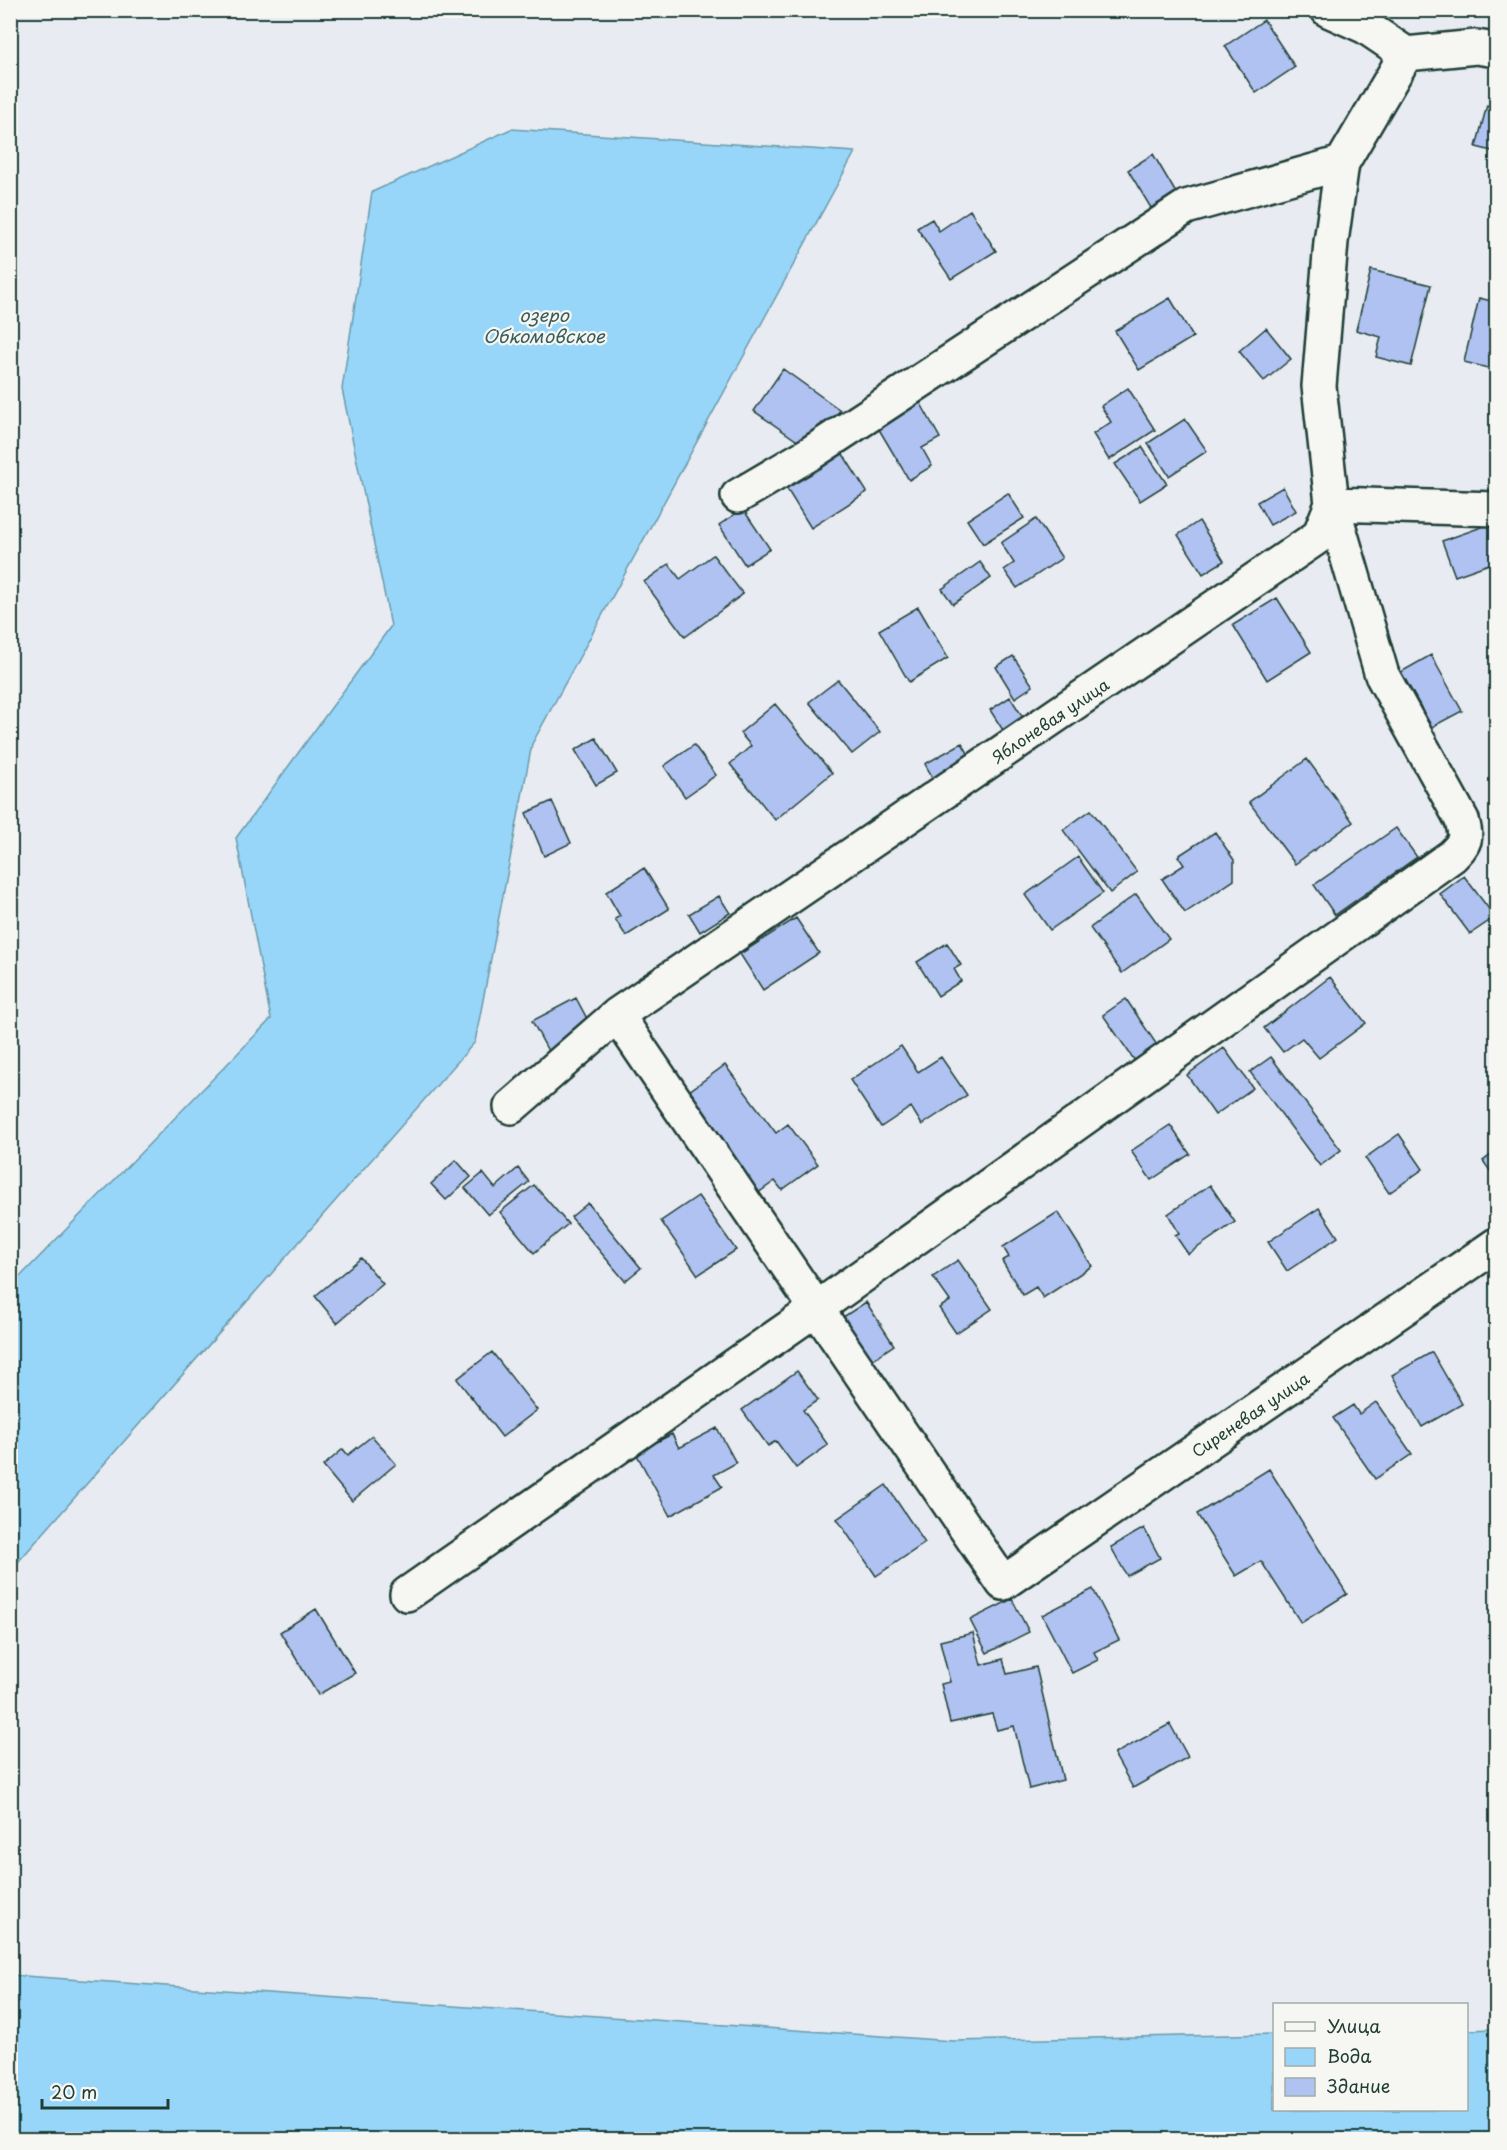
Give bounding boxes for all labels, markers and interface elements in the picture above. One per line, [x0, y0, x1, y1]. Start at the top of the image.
water label: озеро Обкомовское [483, 301, 606, 349]
street label: Яблоневая улица [987, 672, 1113, 768]
street label: Сиреневая улица [1186, 1366, 1314, 1462]
legend [1273, 2003, 1468, 2111]
text: Улица [1327, 2012, 1381, 2039]
text: Вода [1327, 2042, 1372, 2069]
scale bar [42, 2072, 168, 2110]
text: Здание [1327, 2072, 1390, 2099]
text: 20 m [51, 2078, 97, 2105]

